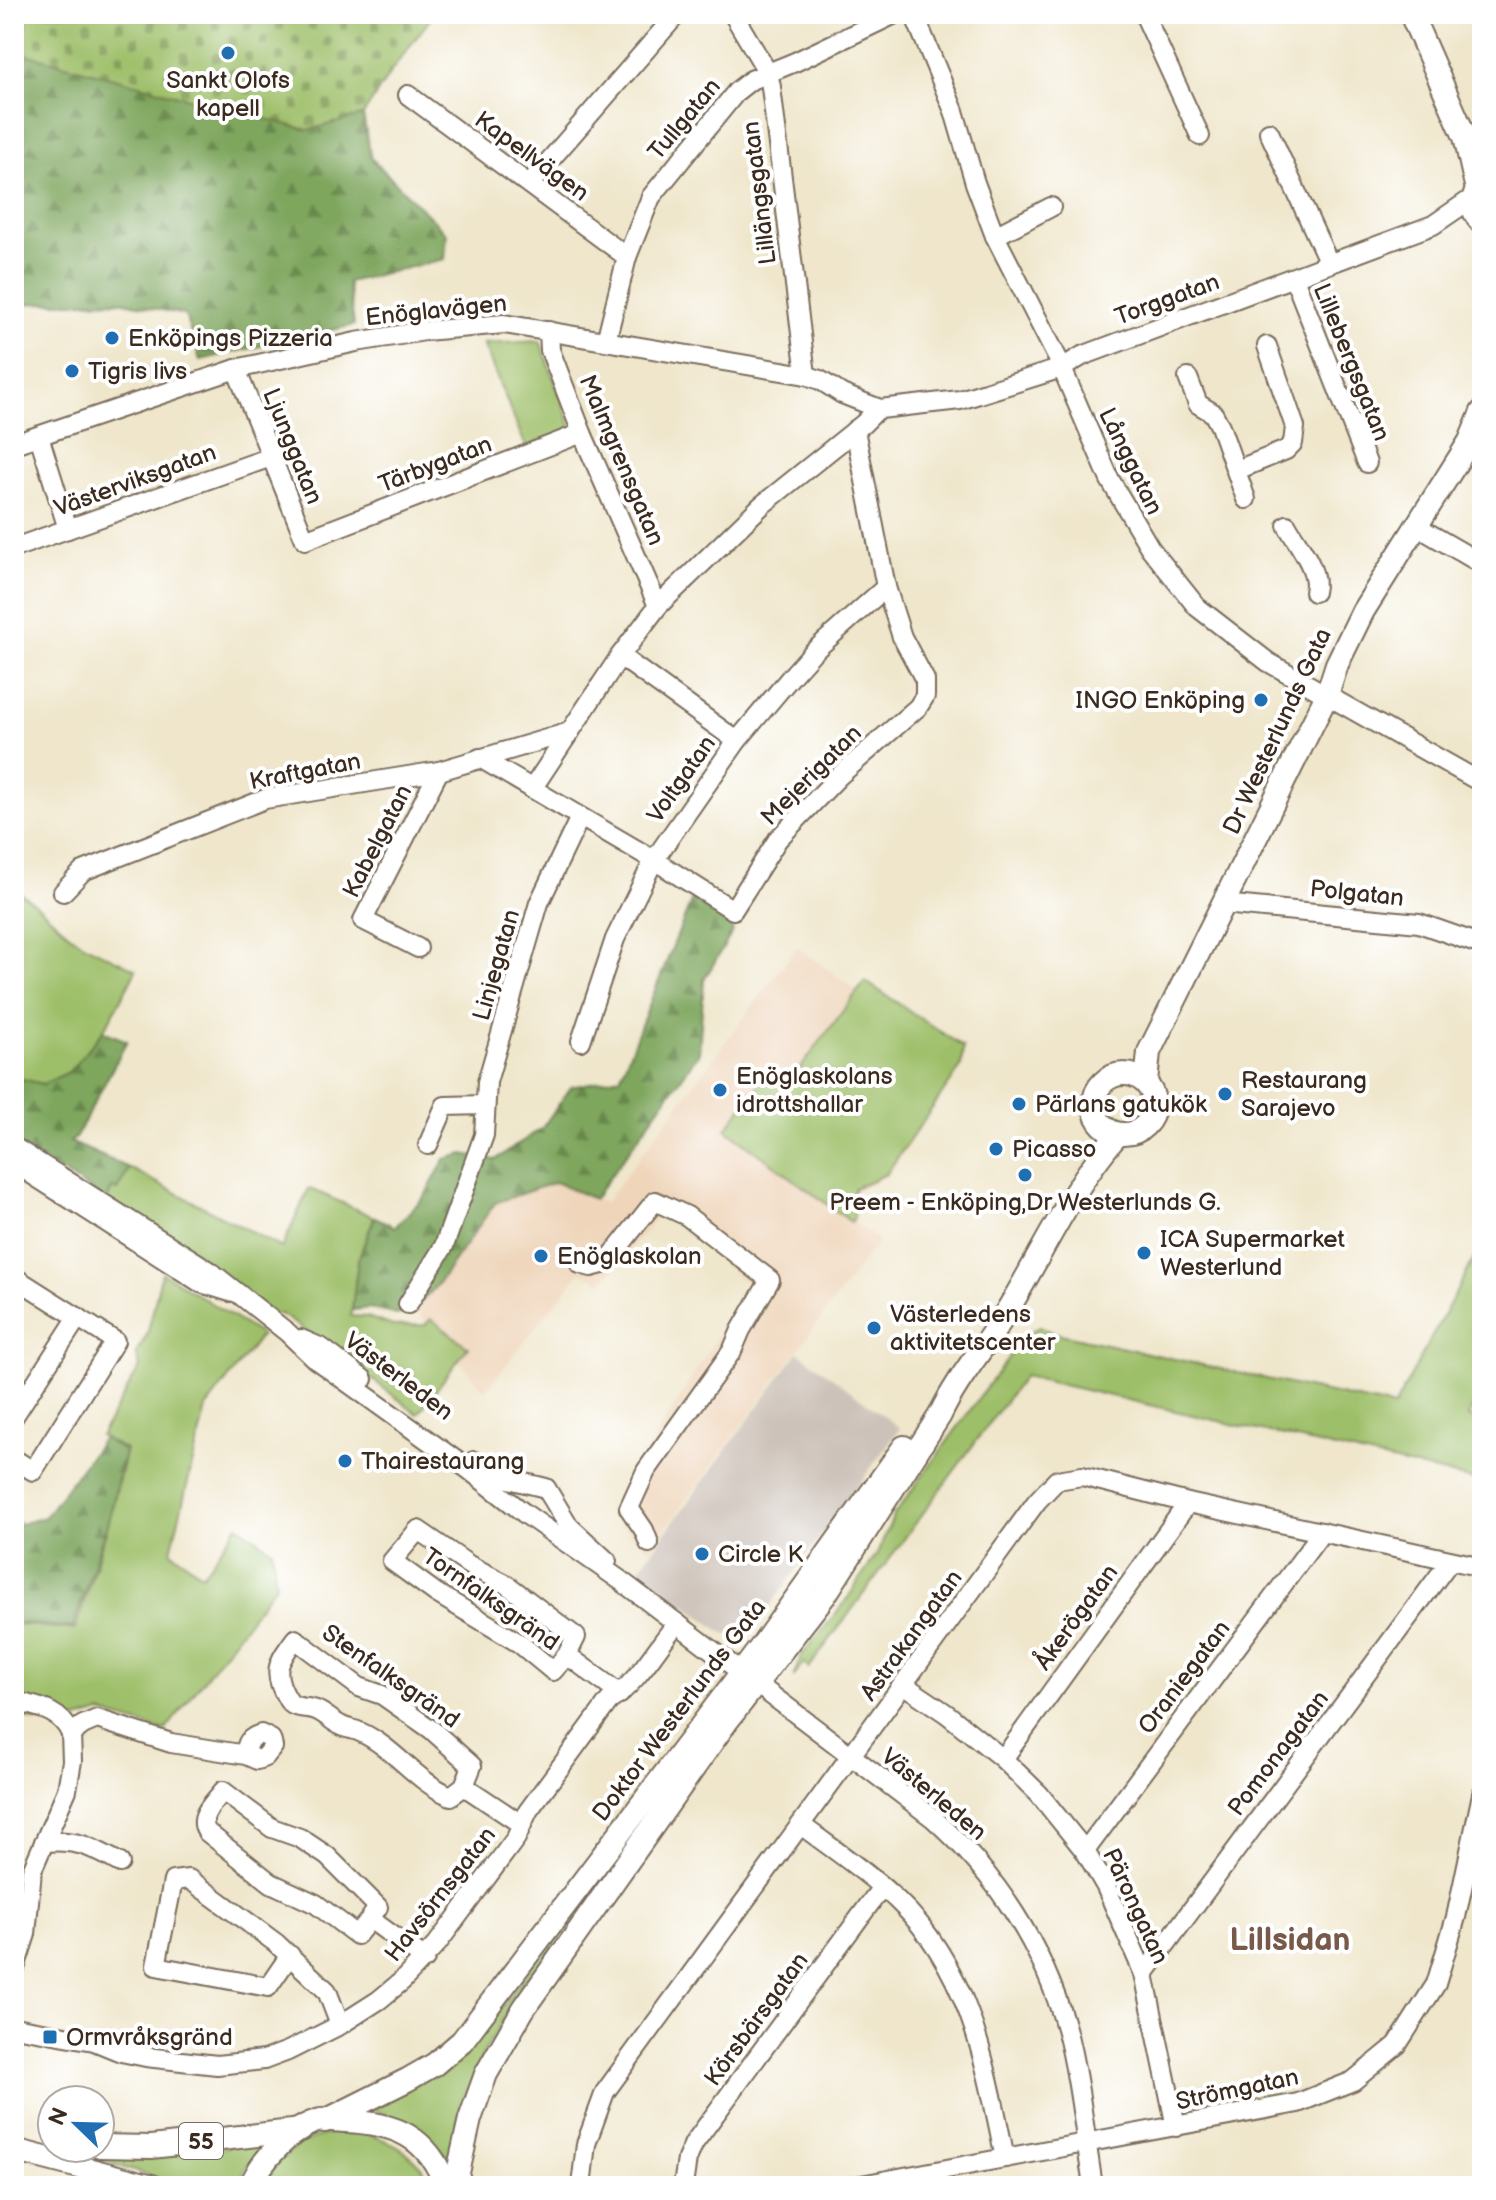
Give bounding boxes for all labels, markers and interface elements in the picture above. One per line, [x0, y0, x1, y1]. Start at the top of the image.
marker: Sankt Olofs kapell [219, 44, 237, 62]
place label: Sankt Olofs kapell [166, 66, 290, 123]
street label: Tullgatan [642, 73, 727, 166]
street label: Kapellvägen [469, 105, 595, 208]
street label: Lillängsgatan [736, 120, 783, 266]
street label: Torggatan [1111, 267, 1223, 332]
street label: Lillebergsgatan [1307, 279, 1396, 445]
street label: Enöglavägen [364, 289, 508, 332]
place label: Enköpings Pizzeria [128, 324, 333, 353]
marker: Enköpings Pizzeria [103, 329, 121, 347]
place label: Tigris livs [88, 357, 187, 386]
marker: Tigris livs [63, 362, 81, 380]
street label: Malmgrensgatan [573, 371, 671, 550]
street label: Ljunggatan [256, 384, 329, 508]
street label: Långgatan [1092, 403, 1169, 519]
street label: Tärbygatan [375, 430, 496, 499]
street label: Västerviksgatan [50, 438, 220, 523]
street label: Dr Westerlunds Gata [1217, 624, 1338, 839]
place label: INGO Enköping [1076, 686, 1245, 715]
marker: INGO Enköping [1252, 691, 1270, 709]
street label: Mejerigatan [755, 719, 868, 832]
street label: Voltgatan [641, 730, 722, 828]
street label: Kraftgatan [247, 747, 363, 796]
street label: Kabelgatan [337, 780, 418, 903]
street label: Polgatan [1309, 874, 1405, 913]
street label: Linjegatan [467, 906, 526, 1024]
place label: Enöglaskolans idrottshallar [736, 1062, 893, 1119]
place label: Restaurang Sarajevo [1241, 1066, 1367, 1123]
marker: Enöglaskolans idrottshallar [711, 1081, 729, 1099]
marker: Restaurang Sarajevo [1216, 1085, 1234, 1103]
place label: Pärlans gatukök [1035, 1090, 1207, 1119]
marker: Pärlans gatukök [1010, 1095, 1028, 1113]
place label: Picasso [1012, 1135, 1096, 1164]
marker: Picasso [987, 1140, 1005, 1158]
marker: Preem - Enköping,Dr Westerlunds G. [1016, 1166, 1034, 1184]
place label: Preem - Enköping,Dr Westerlunds G. [829, 1188, 1221, 1217]
place label: ICA Supermarket Westerlund [1160, 1225, 1346, 1282]
place label: Enöglaskolan [557, 1242, 702, 1271]
marker: ICA Supermarket Westerlund [1135, 1244, 1153, 1262]
marker: Enöglaskolan [532, 1247, 550, 1265]
place label: Västerledens aktivitetscenter [890, 1300, 1056, 1357]
marker: Västerledens aktivitetscenter [865, 1319, 883, 1337]
street label: Västerleden [338, 1326, 459, 1427]
place label: Thairestaurang [361, 1447, 524, 1476]
marker: Thairestaurang [336, 1452, 354, 1470]
place label: Circle K [718, 1540, 804, 1569]
street label: Tornfalksgränd [417, 1542, 565, 1657]
marker: Circle K [693, 1545, 711, 1563]
street label: Åkerögatan [1028, 1558, 1124, 1676]
street label: Astrakangatan [854, 1564, 969, 1706]
street label: Doktor Westerlunds Gata [587, 1594, 772, 1827]
street label: Oraniegatan [1132, 1615, 1237, 1740]
street label: Stenfalksgränd [316, 1618, 465, 1735]
street label: Pomonagatan [1222, 1685, 1335, 1822]
street label: Västerleden [875, 1742, 992, 1847]
street label: Havsörnsgatan [379, 1821, 502, 1968]
street label: Pärongatan [1096, 1844, 1175, 1969]
district label: Lillsidan [1230, 1921, 1350, 1960]
street label: Körsbärsgatan [698, 1947, 815, 2092]
place label: Ormvråksgränd [66, 2023, 233, 2052]
marker: Ormvråksgränd [41, 2028, 59, 2046]
street label: Strömgatan [1173, 2062, 1301, 2117]
north arrow [36, 2084, 116, 2164]
text: N [43, 2104, 75, 2130]
road number: 55 [179, 2123, 223, 2159]

